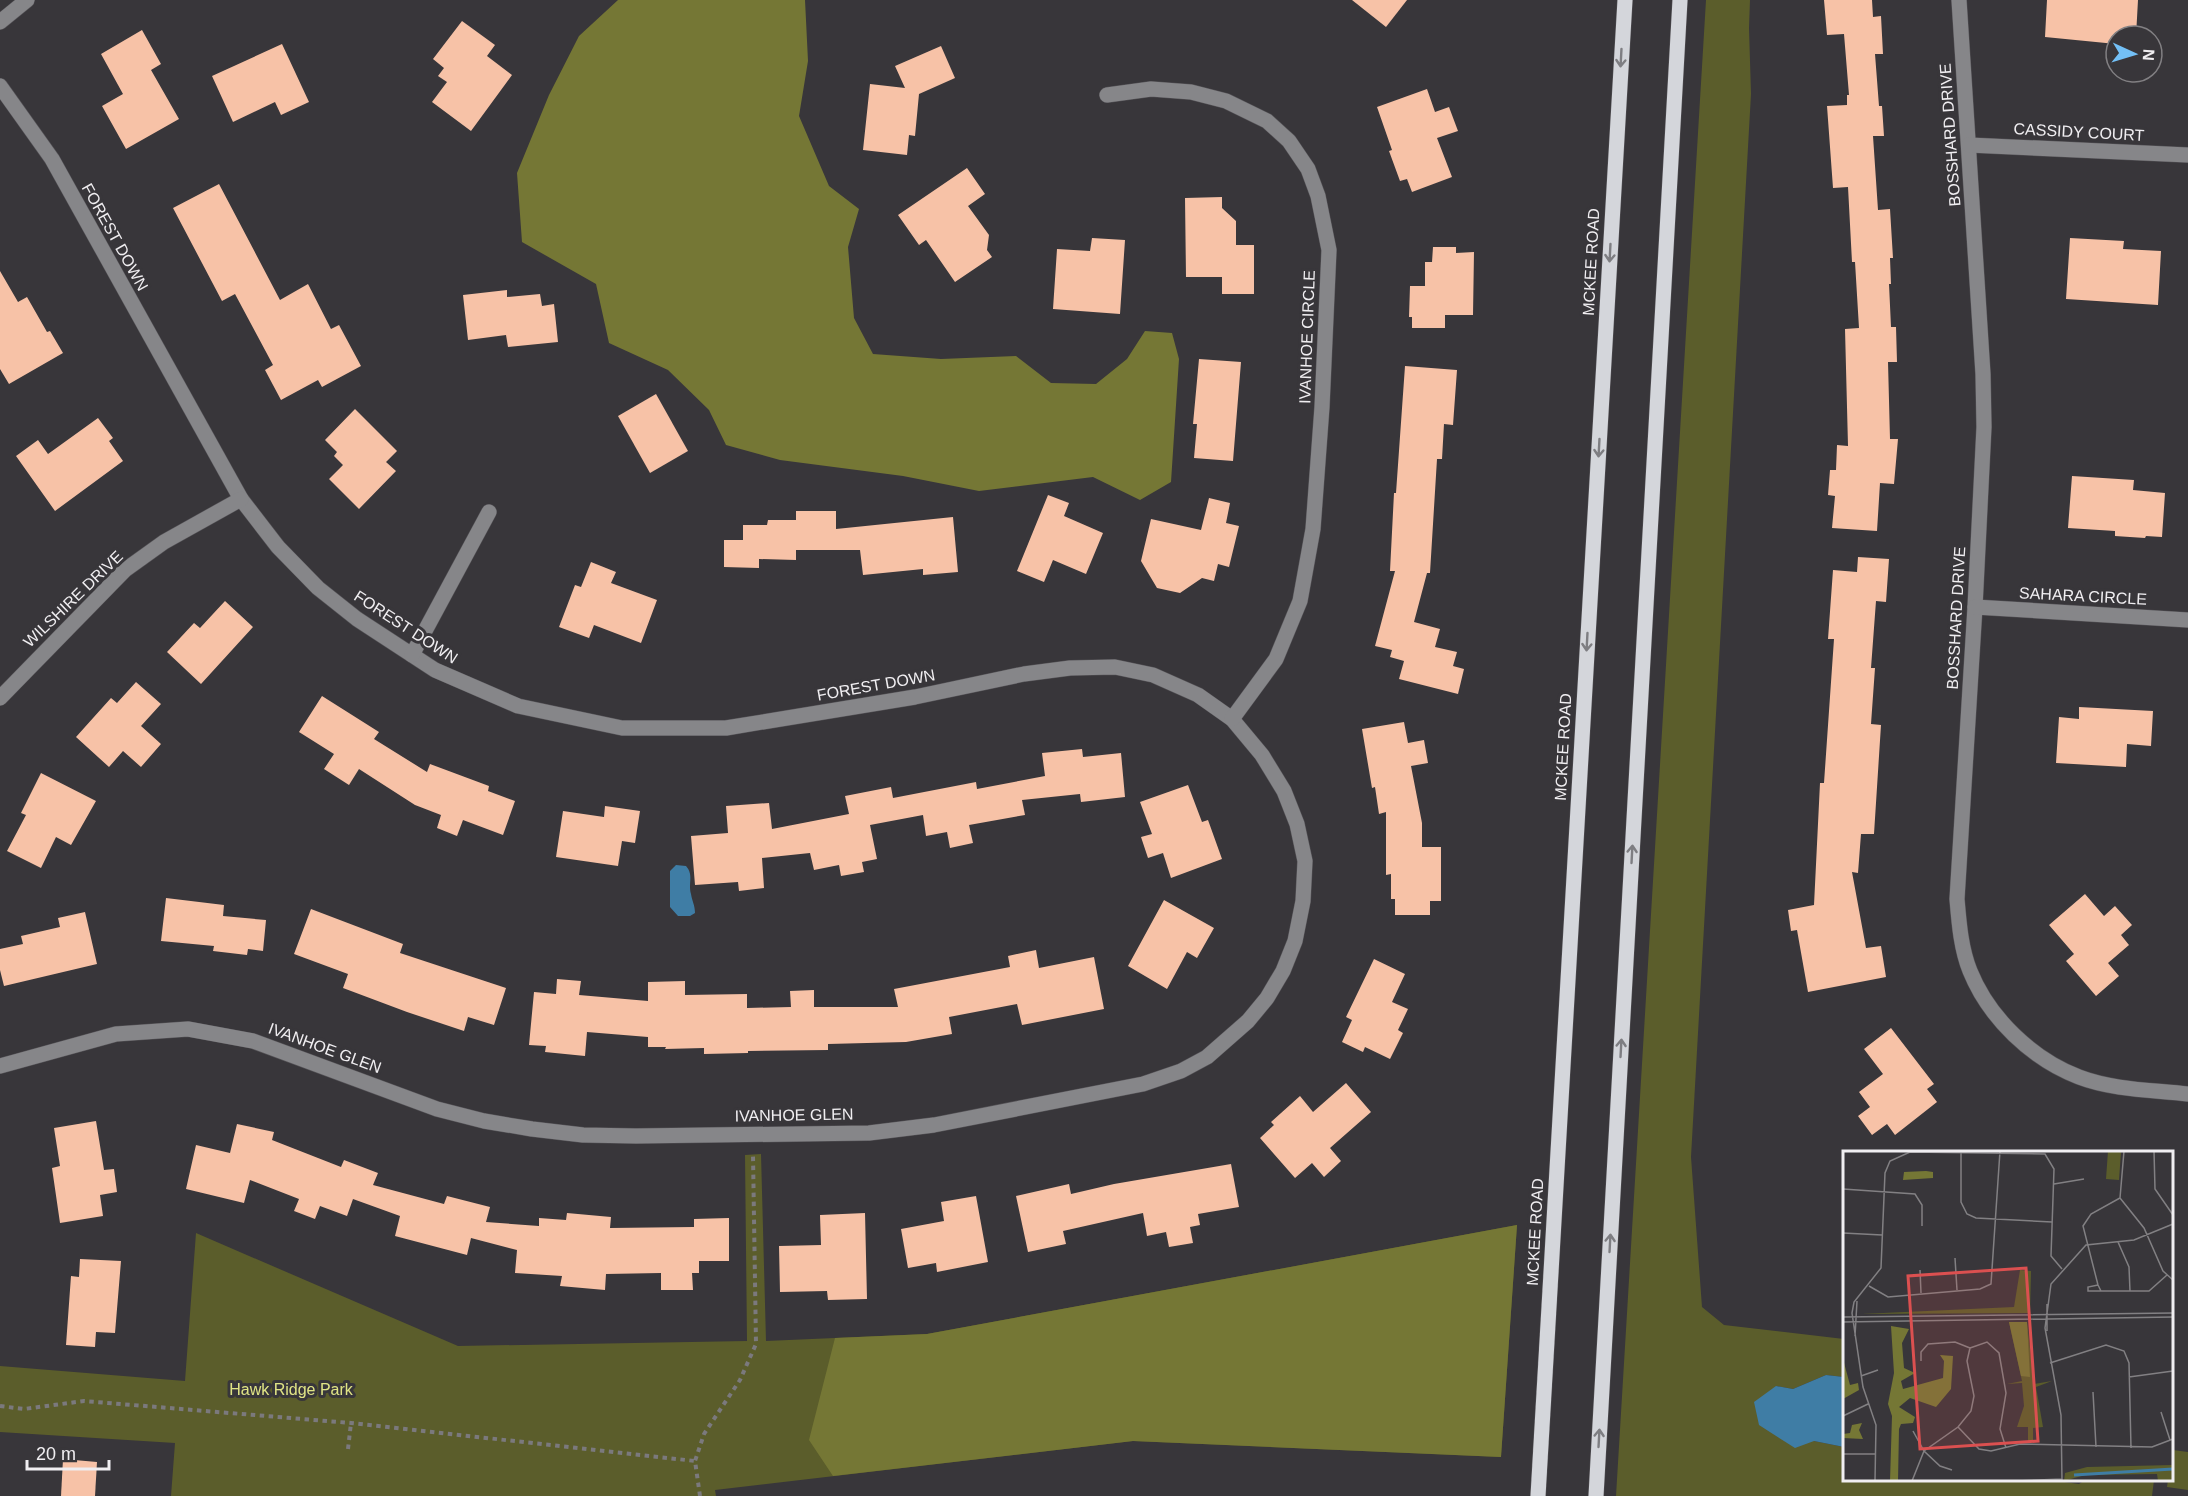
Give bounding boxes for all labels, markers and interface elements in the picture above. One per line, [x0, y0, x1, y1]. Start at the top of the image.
north arrow [2104, 24, 2164, 84]
one-way arrow [1616, 48, 1627, 68]
text: N [2140, 49, 2157, 61]
street label: BOSSHARD DRIVE [1937, 63, 1963, 207]
street label: CASSIDY COURT [2013, 120, 2145, 144]
street label: FOREST DOWN [79, 181, 151, 293]
street label: MCKEE ROAD [1580, 208, 1602, 316]
one-way arrow [1604, 243, 1615, 263]
street label: IVANHOE CIRCLE [1296, 270, 1318, 404]
one-way arrow [1593, 437, 1604, 457]
street label: BOSSHARD DRIVE [1944, 546, 1968, 690]
street label: WILSHIRE DRIVE [20, 547, 126, 651]
street label: SAHARA CIRCLE [2019, 584, 2147, 608]
street label: FOREST DOWN [351, 587, 461, 667]
one-way arrow [1582, 632, 1593, 652]
street label: FOREST DOWN [816, 666, 936, 704]
street label: MCKEE ROAD [1552, 693, 1574, 801]
one-way arrow [1627, 844, 1638, 864]
street label: IVANHOE GLEN [266, 1020, 384, 1076]
one-way arrow [1616, 1039, 1627, 1059]
street label: IVANHOE GLEN [734, 1105, 854, 1125]
inset map [1843, 1151, 2173, 1481]
street label: MCKEE ROAD [1524, 1178, 1546, 1286]
one-way arrow [1605, 1233, 1616, 1253]
park label: Hawk Ridge Park [229, 1381, 354, 1398]
one-way arrow [1594, 1428, 1605, 1448]
scale bar [27, 1433, 110, 1471]
text: 20 m [36, 1444, 76, 1464]

